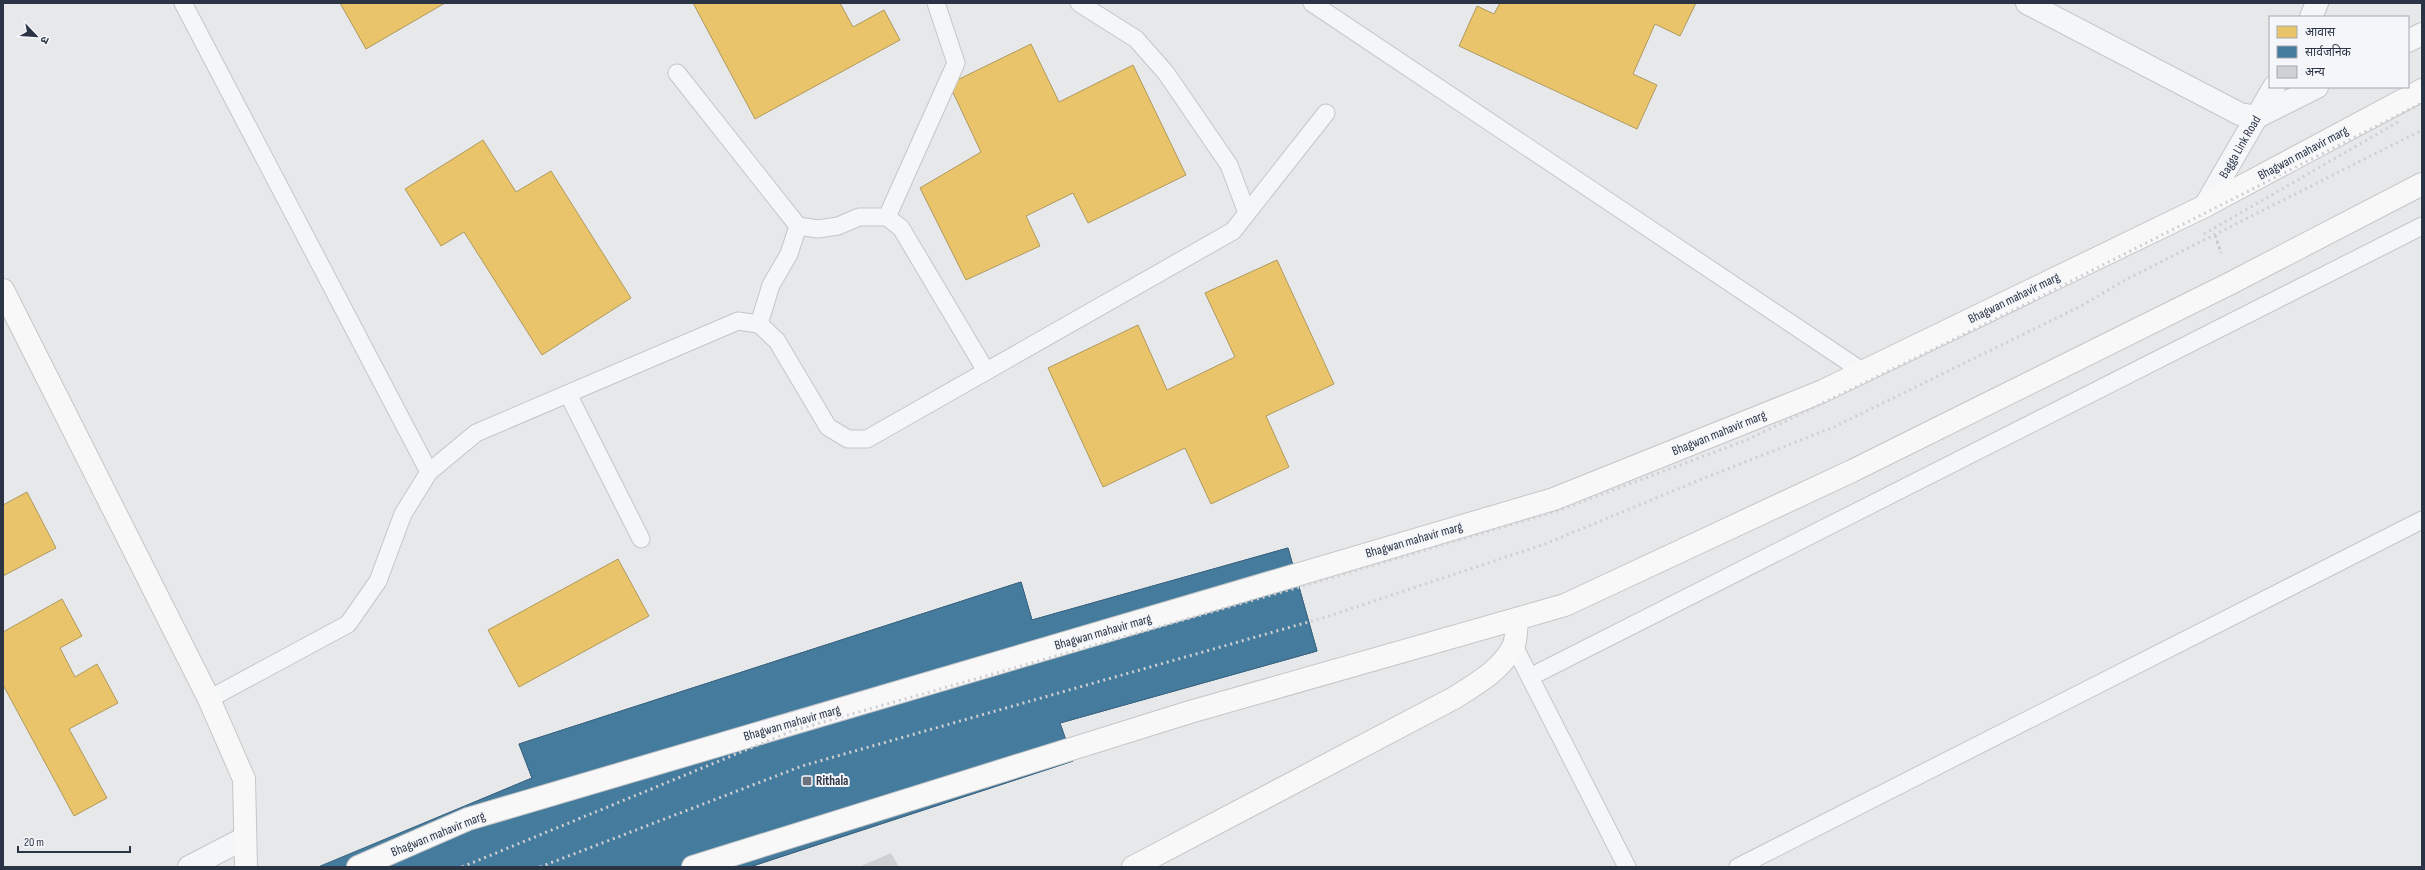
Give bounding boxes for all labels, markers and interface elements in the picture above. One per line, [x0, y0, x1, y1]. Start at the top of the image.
north arrow [16, 16, 56, 56]
legend [2269, 16, 2409, 88]
text: आवास [2305, 25, 2336, 40]
text: उ [37, 34, 52, 46]
text: सार्वजनिक [2305, 44, 2352, 60]
text: अन्य [2305, 65, 2326, 80]
street label: Bagga Link Road [2216, 113, 2264, 181]
street label: Bhagwan mahavir marg [2255, 122, 2351, 184]
street label: Bhagwan mahavir marg [1965, 269, 2063, 327]
street label: Bhagwan mahavir marg [1670, 407, 1768, 459]
street label: Bhagwan mahavir marg [1364, 519, 1464, 561]
street label: Bhagwan mahavir marg [1053, 611, 1153, 653]
street label: Bhagwan mahavir marg [742, 702, 842, 744]
place label: Rithala [816, 773, 848, 789]
marker: Rithala [801, 775, 813, 787]
street label: Bhagwan mahavir marg [389, 808, 487, 860]
scale bar [18, 828, 130, 854]
text: 20 m [24, 835, 44, 850]

